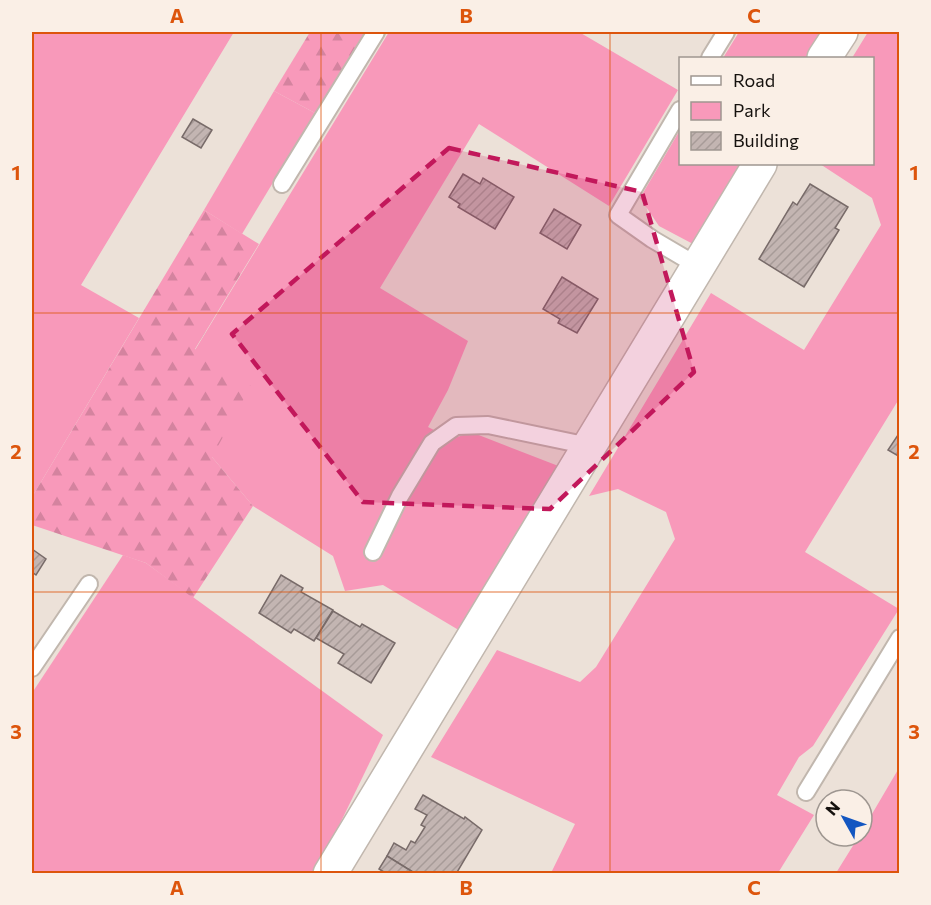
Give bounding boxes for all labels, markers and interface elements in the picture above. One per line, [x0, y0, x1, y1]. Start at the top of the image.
text: A [170, 3, 184, 27]
text: B [459, 3, 473, 27]
text: C [747, 3, 761, 27]
legend [679, 57, 874, 165]
text: Road [733, 69, 775, 91]
text: Park [733, 99, 771, 121]
text: Building [733, 129, 799, 151]
text: 1 [11, 160, 21, 184]
text: 1 [909, 160, 919, 184]
text: 2 [10, 439, 22, 463]
text: 2 [908, 439, 920, 463]
text: 3 [10, 719, 22, 743]
text: 3 [908, 719, 920, 743]
north arrow [814, 788, 874, 848]
text: N [821, 797, 843, 819]
text: A [170, 875, 184, 899]
text: B [459, 875, 473, 899]
text: C [747, 875, 761, 899]

